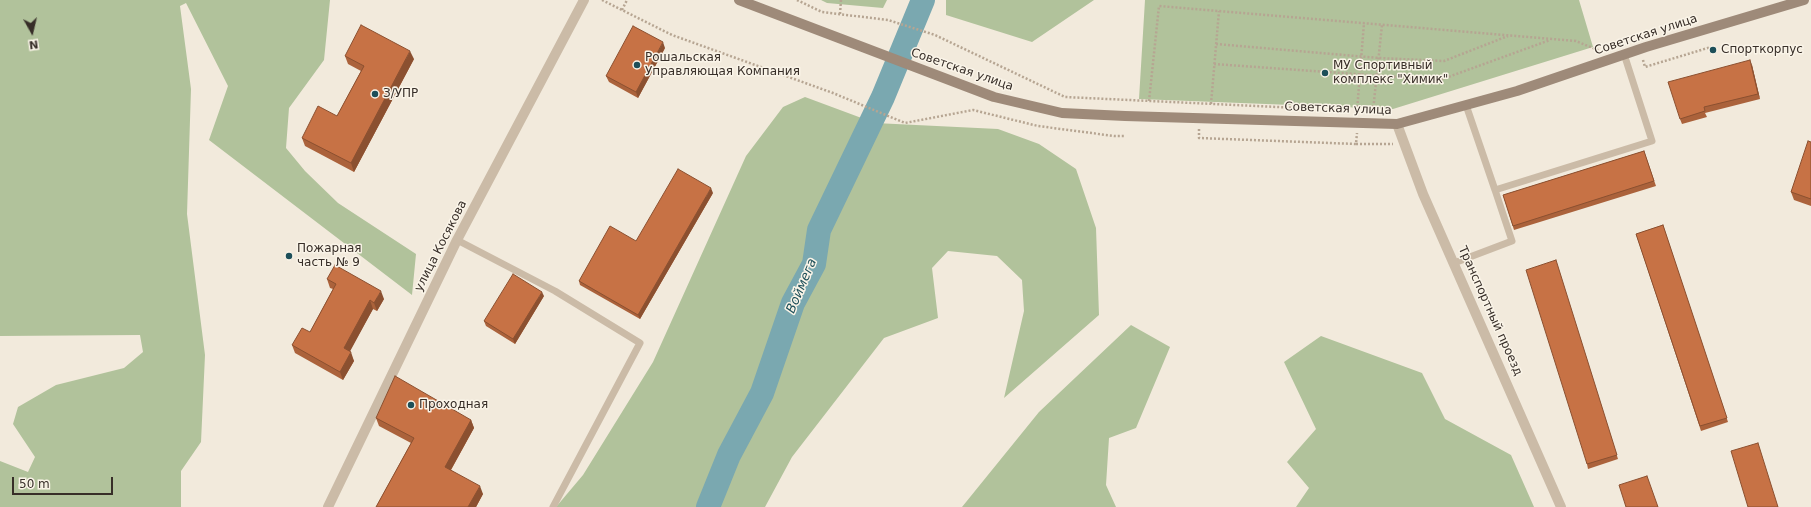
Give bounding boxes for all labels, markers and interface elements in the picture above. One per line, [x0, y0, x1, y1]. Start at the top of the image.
north arrow [12, 12, 52, 52]
street label: Советская улица [1593, 12, 1699, 58]
text: N [28, 37, 39, 51]
place label: Спорткорпус [1721, 43, 1803, 57]
marker: Спорткорпус [1708, 45, 1718, 55]
street label: Советская улица [909, 46, 1015, 94]
place label: Рошальская Управляющая Компания [645, 51, 800, 79]
place label: МУ Спортивный комплекс "Химик" [1333, 59, 1448, 87]
marker: Рошальская Управляющая Компания [632, 60, 642, 70]
marker: МУ Спортивный комплекс "Химик" [1320, 68, 1330, 78]
place label: З/УПР [383, 87, 418, 101]
marker: З/УПР [370, 89, 380, 99]
street label: Советская улица [1284, 100, 1392, 118]
street label: улица Косякова [412, 198, 470, 294]
place label: Пожарная часть № 9 [297, 242, 362, 270]
street label: Транспортный проезд [1455, 244, 1525, 378]
marker: Пожарная часть № 9 [284, 251, 294, 261]
water label: Воймега [784, 256, 820, 316]
place label: Проходная [419, 398, 488, 412]
marker: Проходная [406, 400, 416, 410]
scale bar [14, 469, 115, 495]
text: 50 m [19, 477, 50, 491]

